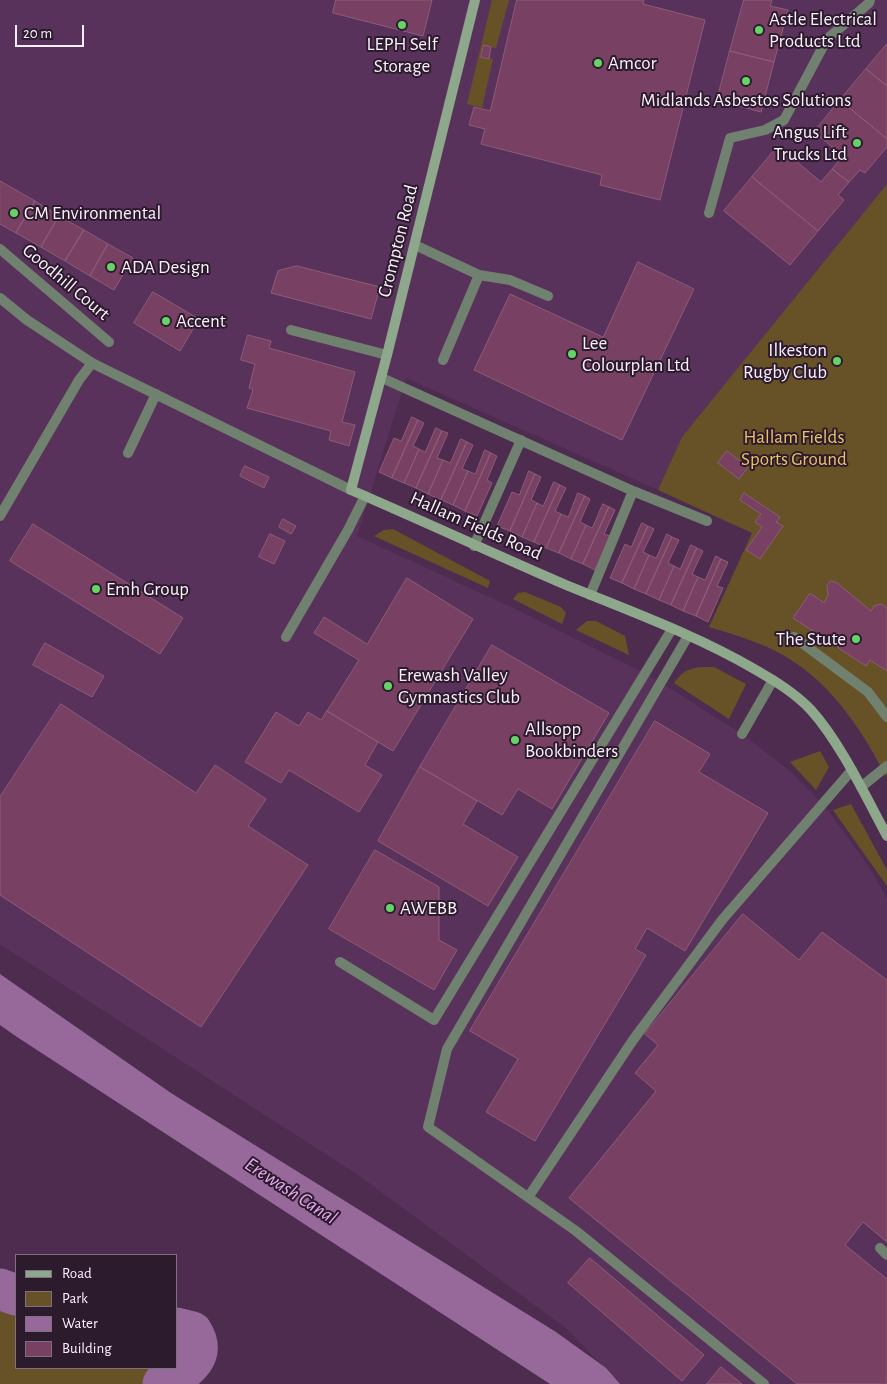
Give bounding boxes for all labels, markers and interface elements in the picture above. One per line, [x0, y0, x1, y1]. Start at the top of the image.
place label: Astle Electrical Products Ltd [769, 8, 877, 52]
scale bar [18, 15, 86, 47]
marker: LEPH Self Storage [396, 19, 408, 31]
marker: Astle Electrical Products Ltd [753, 24, 765, 36]
text: 20 m [23, 26, 52, 41]
place label: LEPH Self Storage [367, 33, 437, 77]
place label: Amcor [608, 52, 657, 74]
marker: Amcor [592, 57, 604, 69]
marker: Midlands Asbestos Solutions [740, 75, 752, 87]
place label: Midlands Asbestos Solutions [641, 89, 851, 111]
place label: Angus Lift Trucks Ltd [773, 121, 847, 165]
marker: Angus Lift Trucks Ltd [851, 137, 863, 149]
street label: Crompton Road [373, 182, 423, 300]
place label: CM Environmental [24, 202, 161, 224]
marker: CM Environmental [8, 207, 20, 219]
street label: Goodhill Court [18, 239, 114, 325]
place label: ADA Design [121, 256, 210, 278]
marker: ADA Design [105, 261, 117, 273]
place label: Accent [176, 310, 226, 332]
marker: Accent [160, 315, 172, 327]
place label: Lee Colourplan Ltd [582, 332, 690, 376]
place label: Ilkeston Rugby Club [743, 339, 827, 383]
marker: Lee Colourplan Ltd [566, 348, 578, 360]
marker: Ilkeston Rugby Club [831, 355, 843, 367]
park label: Hallam Fields Sports Ground [741, 426, 847, 470]
street label: Hallam Fields Road [407, 487, 545, 565]
place label: Emh Group [106, 578, 189, 600]
marker: Emh Group [90, 583, 102, 595]
place label: The Stute [776, 628, 846, 650]
marker: The Stute [850, 633, 862, 645]
place label: Erewash Valley Gymnastics Club [398, 664, 520, 708]
marker: Erewash Valley Gymnastics Club [382, 680, 394, 692]
place label: Allsopp Bookbinders [525, 718, 618, 762]
marker: Allsopp Bookbinders [509, 734, 521, 746]
place label: AWEBB [400, 897, 457, 919]
marker: AWEBB [384, 902, 396, 914]
water label: Erewash Canal [240, 1152, 342, 1230]
legend [15, 1254, 178, 1369]
text: Road [62, 1266, 92, 1281]
text: Park [62, 1291, 88, 1306]
text: Water [62, 1316, 98, 1331]
text: Building [62, 1341, 112, 1356]

